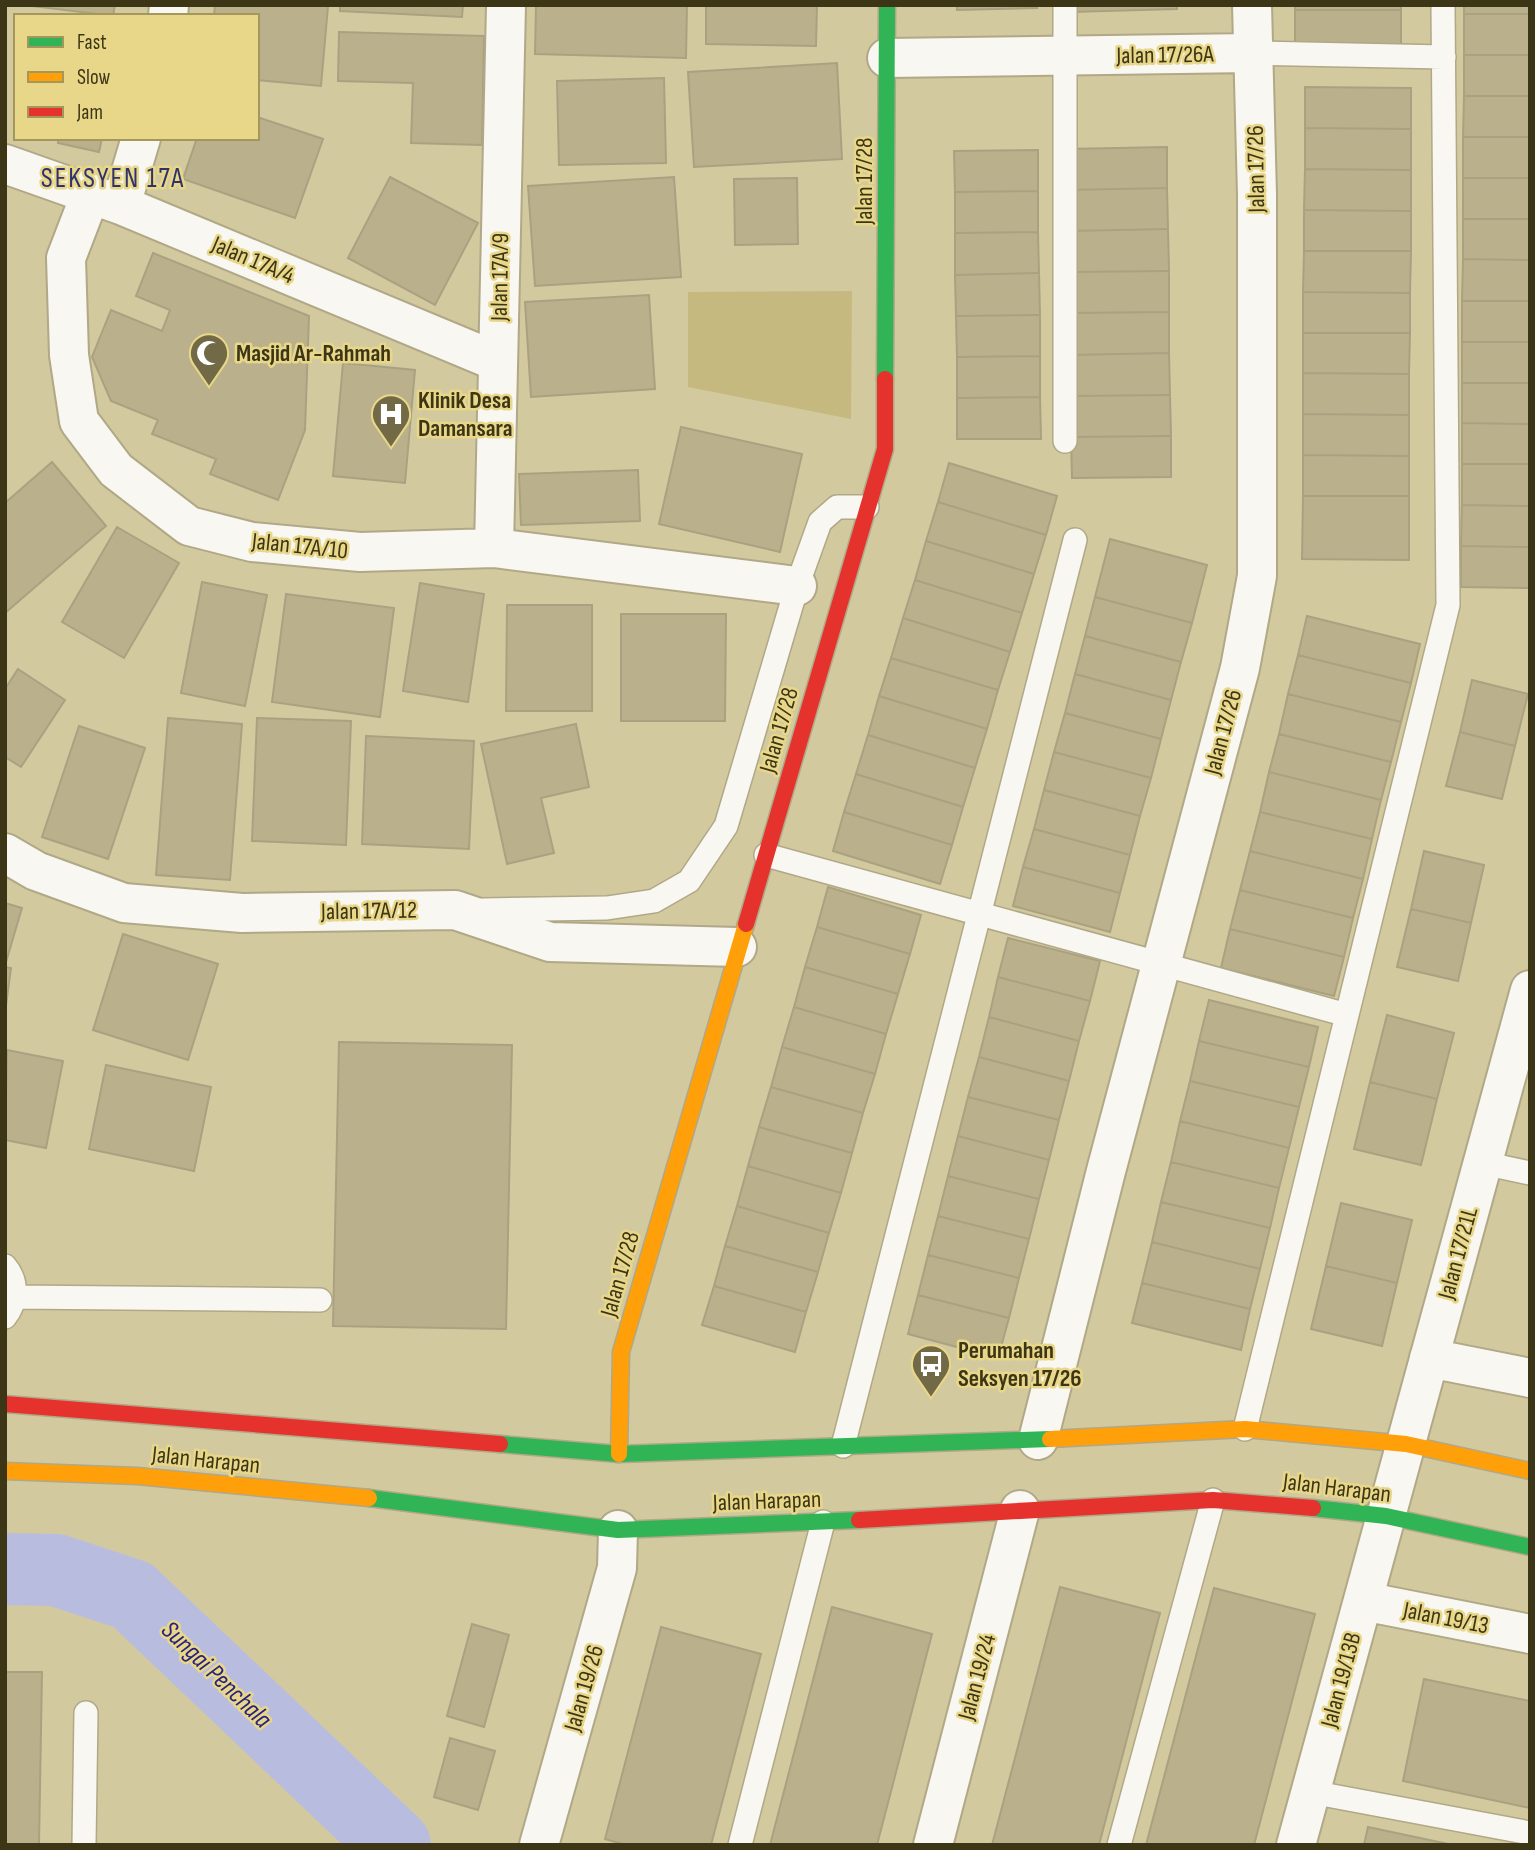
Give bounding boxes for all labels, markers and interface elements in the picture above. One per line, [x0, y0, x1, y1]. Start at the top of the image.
legend [14, 14, 259, 140]
text: Fast [77, 30, 107, 55]
street label: Jalan 17/26A [1115, 40, 1215, 70]
text: Slow [77, 65, 111, 90]
text: Jam [76, 100, 103, 125]
street label: Jalan 17/26 [1241, 125, 1271, 214]
street label: Jalan 17/28 [850, 137, 879, 226]
district label: SEKSYEN 17A [41, 162, 185, 195]
street label: Jalan 17A/4 [207, 229, 299, 290]
street label: Jalan 17A/9 [485, 233, 515, 322]
mosque icon: Masjid Ar-Rahmah [188, 332, 230, 387]
place label: Masjid Ar-Rahmah [236, 339, 391, 368]
place label: Klinik Desa Damansara [418, 386, 513, 443]
hospital icon: Klinik Desa Damansara [370, 393, 412, 448]
street label: Jalan 17A/10 [249, 526, 350, 565]
street label: Jalan 17/28 [753, 684, 805, 777]
street label: Jalan 17/26 [1197, 686, 1248, 779]
street label: Jalan 17A/12 [320, 896, 417, 926]
street label: Jalan 17/21L [1432, 1204, 1484, 1303]
street label: Jalan 17/28 [594, 1228, 646, 1321]
place label: Perumahan Seksyen 17/26 [958, 1336, 1081, 1393]
bus stop icon: Perumahan Seksyen 17/26 [910, 1343, 952, 1398]
street label: Jalan Harapan [150, 1440, 261, 1480]
street label: Jalan Harapan [1280, 1467, 1393, 1509]
street label: Jalan Harapan [711, 1485, 822, 1517]
street label: Jalan 19/13 [1400, 1595, 1491, 1640]
water label: Sungai Penchala [155, 1615, 278, 1735]
street label: Jalan 19/13B [1314, 1629, 1368, 1732]
street label: Jalan 19/24 [951, 1631, 1002, 1724]
street label: Jalan 19/26 [558, 1642, 610, 1735]

